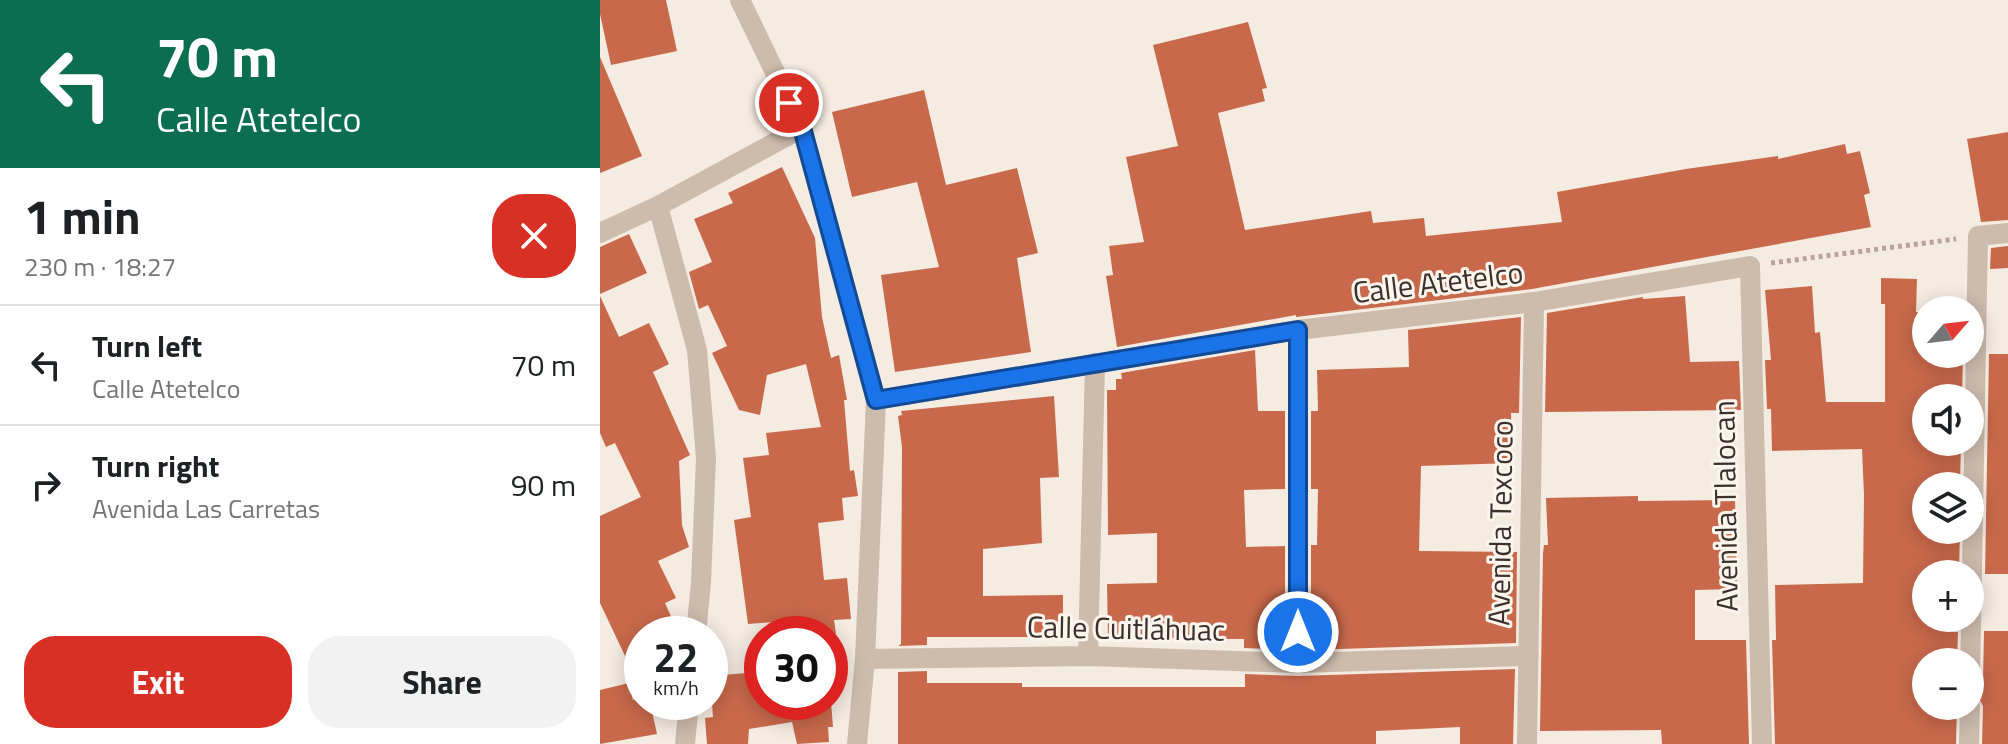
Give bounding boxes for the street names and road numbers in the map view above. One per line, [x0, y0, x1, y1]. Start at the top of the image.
street label: Calle Atetelco [1350, 249, 1526, 315]
street label: Avenida Tlalocan [1700, 400, 1750, 612]
street label: Avenida Texcoco [1475, 420, 1525, 626]
street label: Calle Cuitláhuac [1027, 603, 1225, 653]

